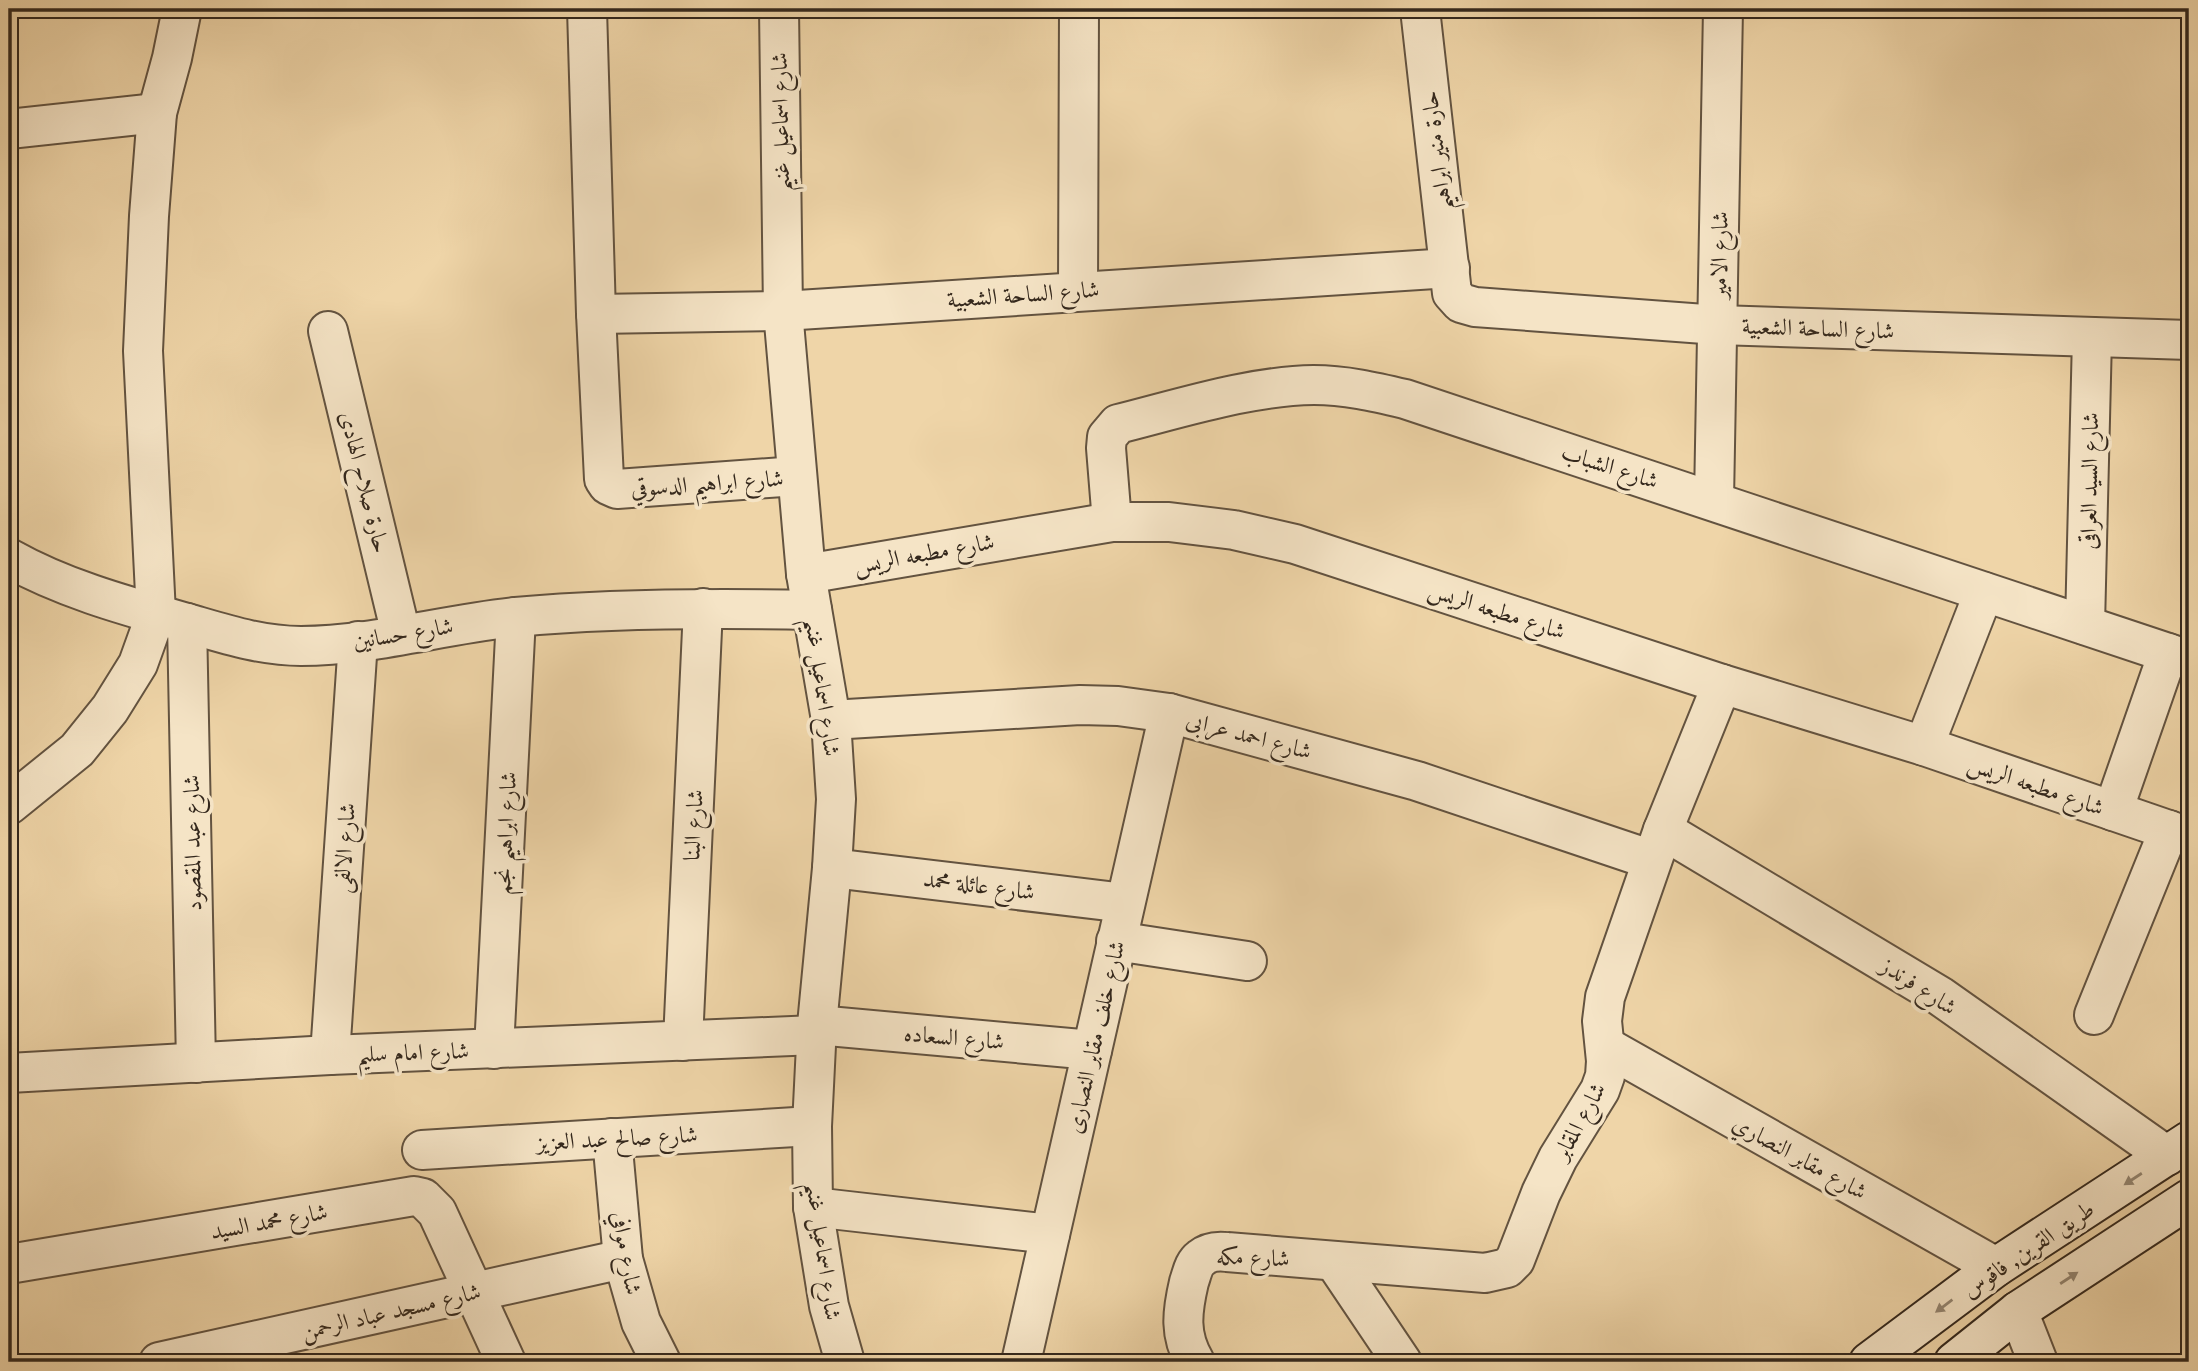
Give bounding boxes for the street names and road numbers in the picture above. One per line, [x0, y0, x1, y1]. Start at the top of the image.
street label: شارع اسماعيل غنيم [765, 52, 804, 192]
street label: حارة منير ابراهيم [1415, 88, 1466, 213]
street label: شارع الامير [1704, 211, 1740, 301]
street label: شارع الساحة الشعبية [946, 275, 1101, 319]
street label: شارع الساحة الشعبية [1741, 311, 1895, 351]
street label: حارة صلاح الهادى [327, 408, 396, 558]
street label: شارع السيد العراقى [2074, 412, 2110, 550]
street label: شارع الشباب [1556, 437, 1662, 501]
street label: شارع ابراهيم الدسوقي [630, 464, 785, 511]
street label: شارع مطبعه الريس [852, 527, 998, 585]
street label: شارع مطبعه الريس [1423, 575, 1569, 651]
street label: شارع حسانين [351, 611, 456, 661]
street label: شارع اسماعيل غنيم [791, 616, 847, 759]
street label: شارع احمد عرابى [1182, 705, 1315, 771]
street label: شارع مطبعه الريس [1962, 749, 2108, 827]
street label: شارع ابراهيم نجم [488, 771, 531, 896]
street label: شارع عبد المقصود [177, 774, 213, 911]
street label: شارع البنا [677, 789, 715, 862]
street label: شارع الالفى [327, 802, 367, 895]
street label: شارع عائلة محمد [921, 864, 1036, 912]
street label: شارع خلف مقابر النصارى [1059, 938, 1137, 1137]
street label: شارع فرندز [1871, 950, 1962, 1026]
street label: شارع السعاده [902, 1019, 1005, 1061]
street label: شارع امام سليم [356, 1036, 470, 1077]
street label: شارع المقابر [1545, 1077, 1617, 1169]
street label: شارع مقابر النصاري [1725, 1109, 1872, 1211]
street label: شارع صالح عبد العزيز [534, 1120, 699, 1162]
street label: شارع اسماعيل غنيم [792, 1180, 848, 1323]
street label: طريق القرين, فاقوس [1956, 1194, 2100, 1304]
street label: شارع محمد السيد [208, 1197, 331, 1251]
street label: شارع موافي [600, 1209, 648, 1298]
street label: شارع مكه [1216, 1242, 1290, 1278]
street label: شارع مسجد عباد الرحمن [299, 1277, 485, 1351]

